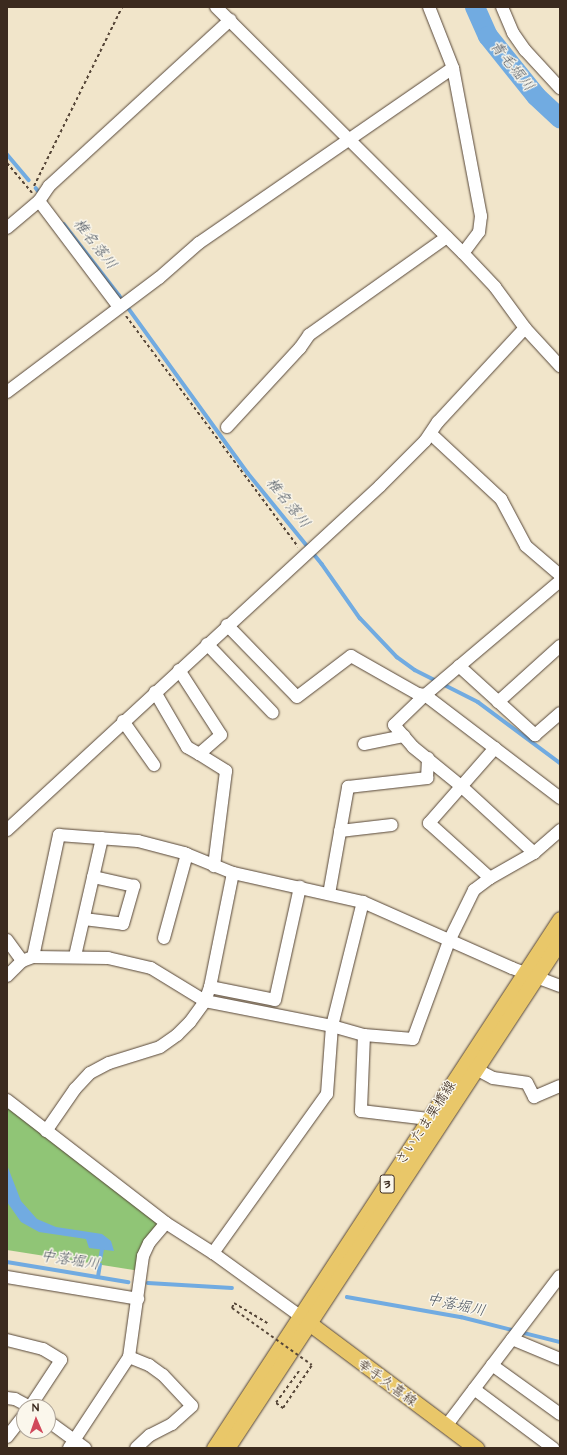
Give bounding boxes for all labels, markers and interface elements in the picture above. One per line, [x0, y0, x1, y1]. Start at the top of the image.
water label: 青毛堀川 [486, 37, 538, 95]
water label: 椎名落川 [69, 215, 121, 273]
water label: 椎名落川 [262, 474, 314, 532]
street label: さいたま栗橋線 [392, 1077, 460, 1169]
road number: 3 [379, 1173, 395, 1195]
water label: 中落堀川 [39, 1246, 101, 1274]
water label: 中落堀川 [425, 1290, 487, 1320]
street label: 幸手久喜線 [354, 1356, 420, 1410]
north arrow [16, 1399, 56, 1439]
text: N [32, 1400, 39, 1415]

